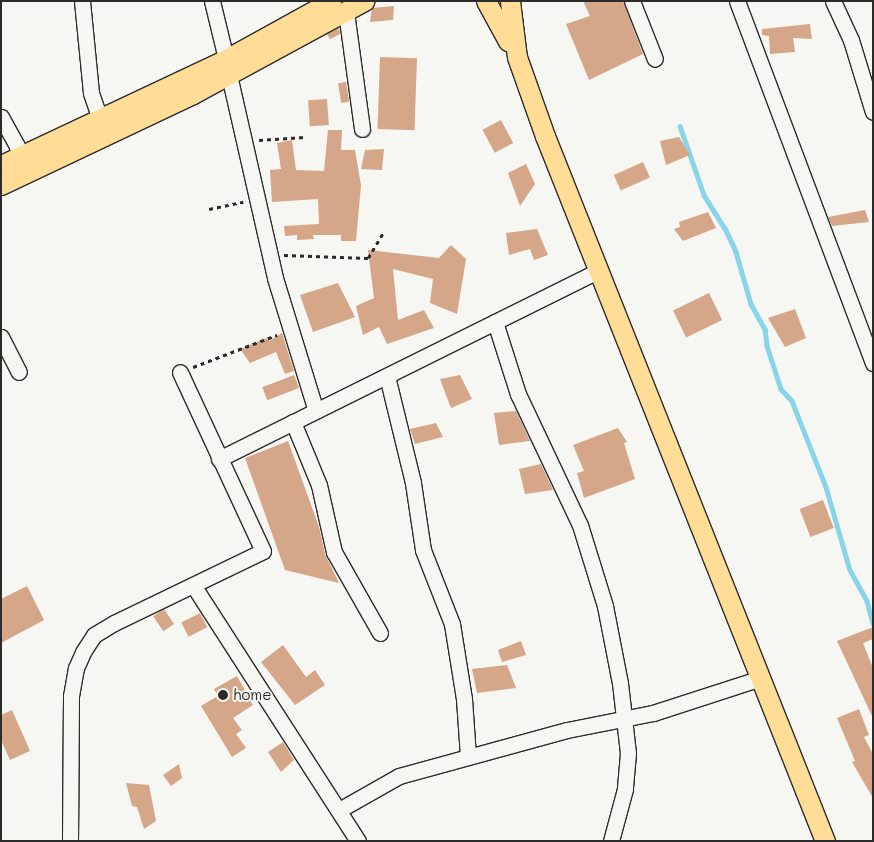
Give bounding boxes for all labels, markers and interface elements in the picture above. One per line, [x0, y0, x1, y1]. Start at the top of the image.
place label: home [233, 686, 272, 704]
marker: home [217, 689, 229, 701]

